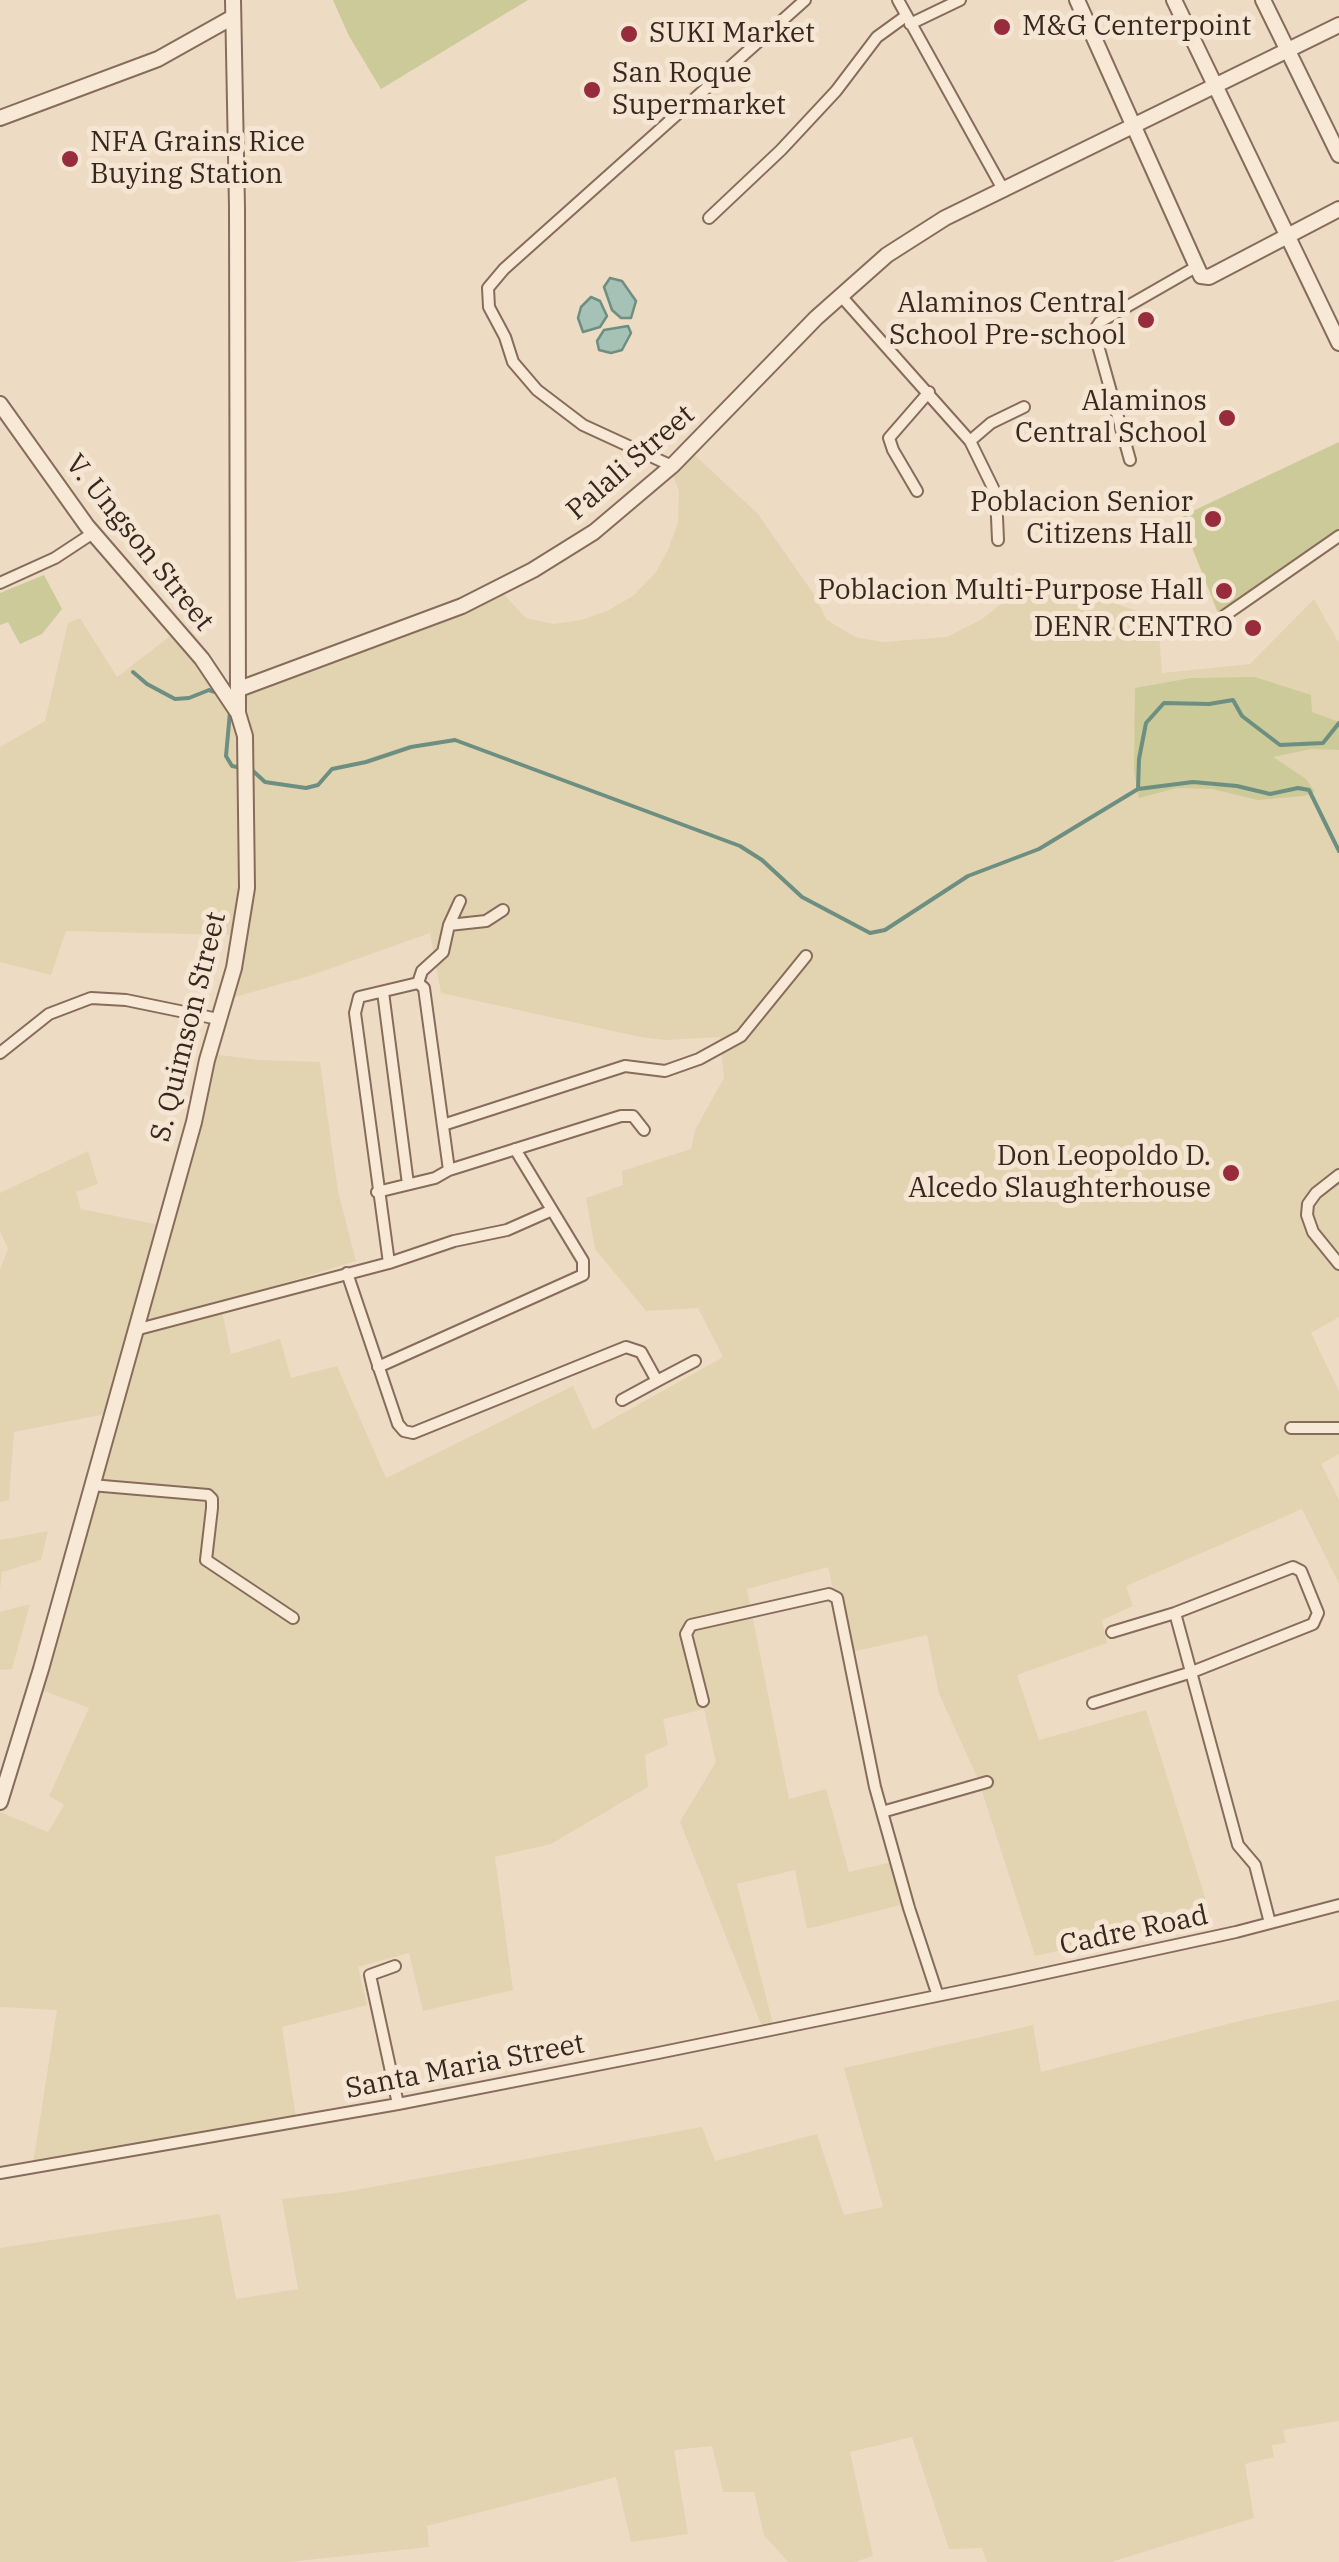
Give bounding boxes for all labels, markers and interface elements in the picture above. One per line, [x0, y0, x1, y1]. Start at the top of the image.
place label: M&G Centerpoint [1022, 10, 1251, 44]
marker: M&G Centerpoint [991, 16, 1013, 38]
place label: SUKI Market [649, 17, 815, 51]
marker: SUKI Market [618, 23, 640, 45]
place label: San Roque Supermarket [612, 57, 786, 123]
marker: San Roque Supermarket [581, 79, 603, 101]
place label: NFA Grains Rice Buying Station [90, 126, 305, 192]
marker: NFA Grains Rice Buying Station [59, 148, 81, 170]
place label: Alaminos Central School Pre-school [889, 287, 1126, 353]
marker: Alaminos Central School Pre-school [1135, 309, 1157, 331]
place label: Alaminos Central School [1015, 385, 1207, 451]
street label: Palali Street [560, 398, 702, 528]
marker: Alaminos Central School [1216, 407, 1238, 429]
street label: V. Ungson Street [58, 448, 220, 638]
place label: Poblacion Senior Citizens Hall [970, 486, 1193, 552]
marker: Poblacion Senior Citizens Hall [1202, 508, 1224, 530]
place label: Poblacion Multi-Purpose Hall [818, 574, 1204, 608]
marker: Poblacion Multi-Purpose Hall [1213, 580, 1235, 602]
place label: DENR CENTRO [1033, 611, 1233, 645]
marker: DENR CENTRO [1242, 617, 1264, 639]
street label: S. Quimson Street [144, 909, 234, 1145]
place label: Don Leopoldo D. Alcedo Slaughterhouse [908, 1140, 1211, 1206]
marker: Don Leopoldo D. Alcedo Slaughterhouse [1220, 1162, 1242, 1184]
street label: Cadre Road [1057, 1899, 1211, 1963]
street label: Santa Maria Street [343, 2027, 587, 2107]

